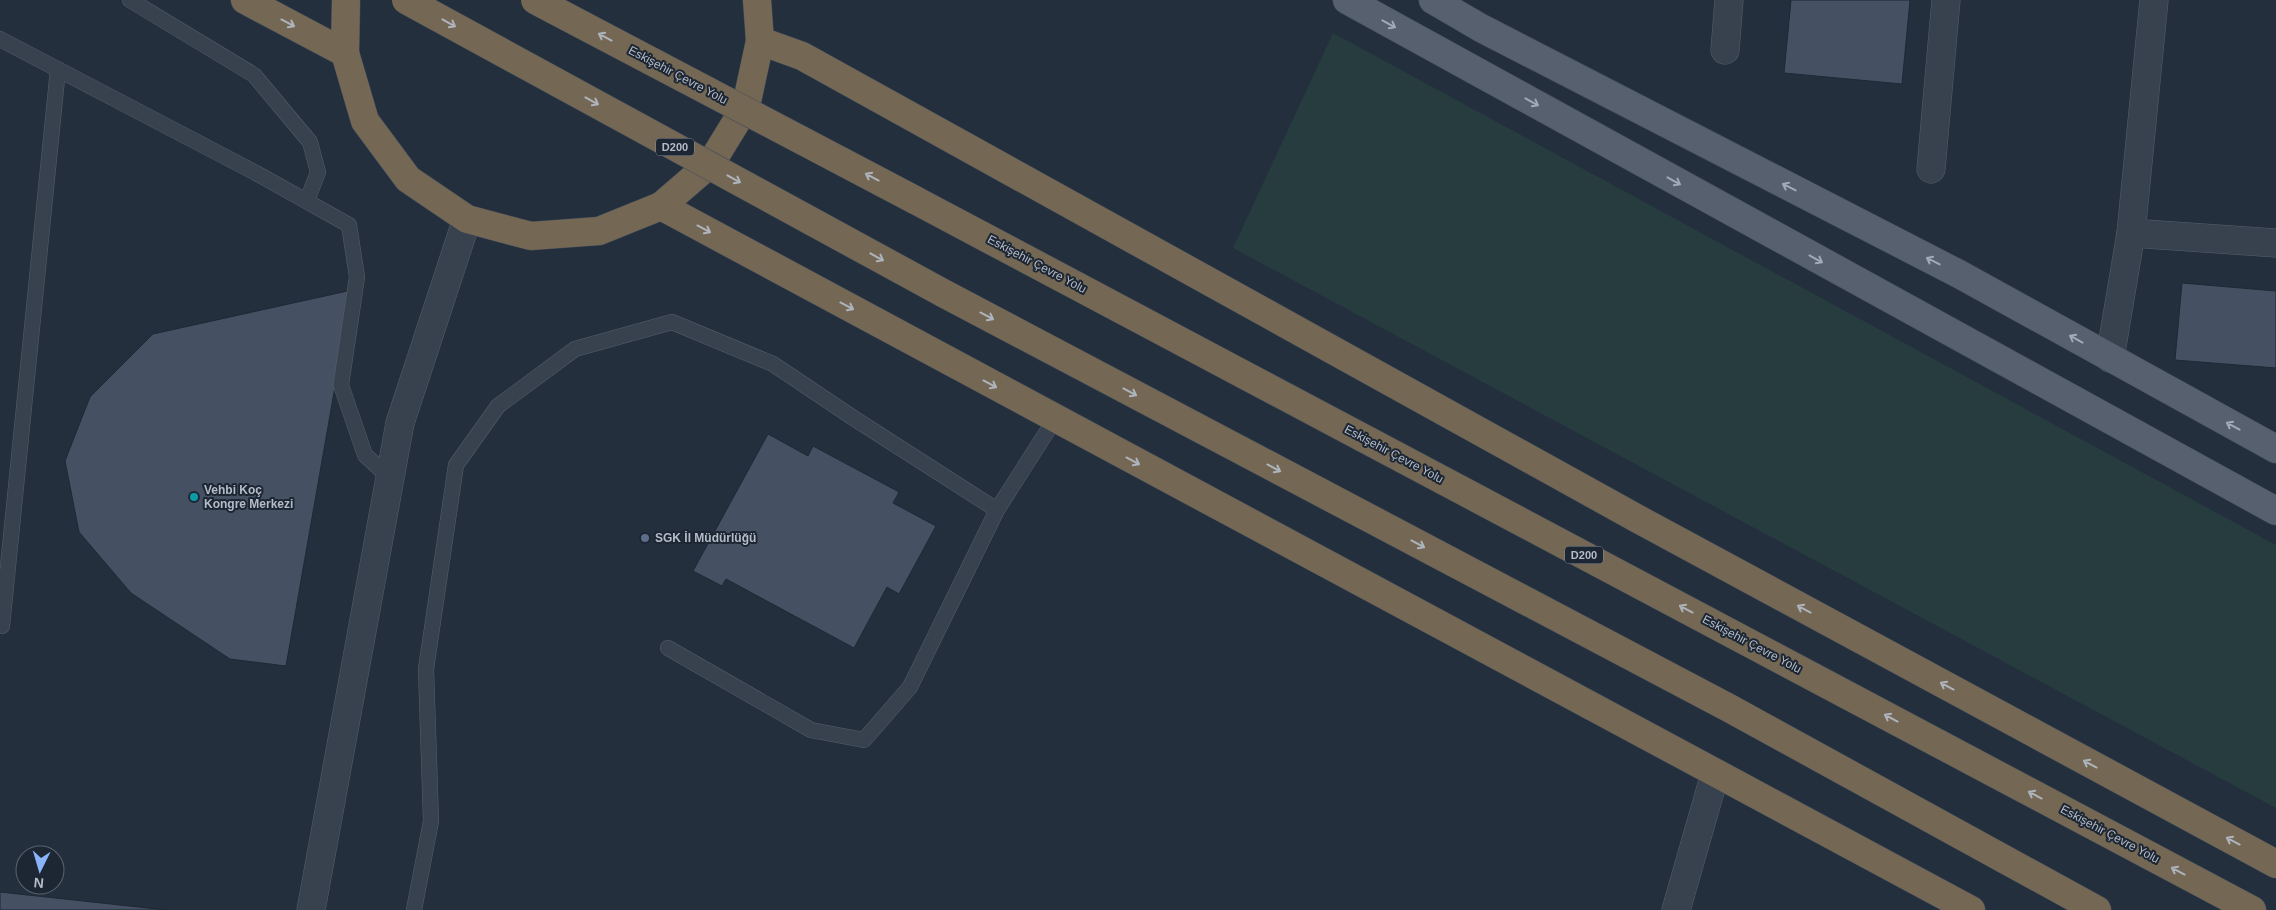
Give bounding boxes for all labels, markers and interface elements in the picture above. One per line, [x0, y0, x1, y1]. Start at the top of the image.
one-way arrow [281, 18, 296, 28]
one-way arrow [441, 19, 456, 29]
one-way arrow [1382, 19, 1396, 29]
one-way arrow [598, 31, 612, 41]
street label: Eskişehir Çevre Yolu [626, 43, 730, 107]
one-way arrow [584, 96, 599, 106]
one-way arrow [1524, 97, 1539, 107]
road number: D200 [656, 138, 694, 156]
one-way arrow [865, 172, 880, 182]
one-way arrow [727, 174, 742, 184]
one-way arrow [1666, 176, 1681, 186]
one-way arrow [1781, 182, 1796, 192]
one-way arrow [696, 225, 710, 235]
street label: Eskişehir Çevre Yolu [985, 232, 1089, 296]
one-way arrow [869, 252, 884, 262]
one-way arrow [1808, 255, 1823, 264]
one-way arrow [1926, 256, 1941, 265]
one-way arrow [839, 302, 853, 312]
one-way arrow [979, 311, 994, 321]
one-way arrow [2068, 334, 2083, 344]
one-way arrow [982, 379, 996, 389]
one-way arrow [1123, 387, 1138, 397]
one-way arrow [2226, 421, 2241, 431]
street label: Eskişehir Çevre Yolu [1342, 422, 1446, 486]
one-way arrow [1125, 456, 1139, 466]
one-way arrow [1266, 464, 1281, 473]
place label: Vehbi Koç Kongre Merkezi [204, 483, 293, 511]
marker: Vehbi Koç Kongre Merkezi [188, 491, 200, 503]
place label: SGK İl Müdürlüğü [655, 530, 756, 545]
marker: SGK İl Müdürlüğü [639, 532, 651, 544]
one-way arrow [1410, 539, 1425, 549]
road number: D200 [1565, 546, 1603, 564]
one-way arrow [1679, 604, 1694, 613]
one-way arrow [1797, 604, 1812, 614]
street label: Eskişehir Çevre Yolu [1700, 612, 1804, 676]
one-way arrow [1940, 681, 1955, 691]
one-way arrow [1884, 713, 1899, 723]
one-way arrow [2084, 758, 2098, 768]
one-way arrow [2028, 789, 2043, 799]
street label: Eskişehir Çevre Yolu [2058, 802, 2162, 866]
one-way arrow [2226, 836, 2241, 845]
north arrow [15, 845, 65, 895]
one-way arrow [2171, 866, 2186, 876]
text: N [33, 875, 45, 891]

